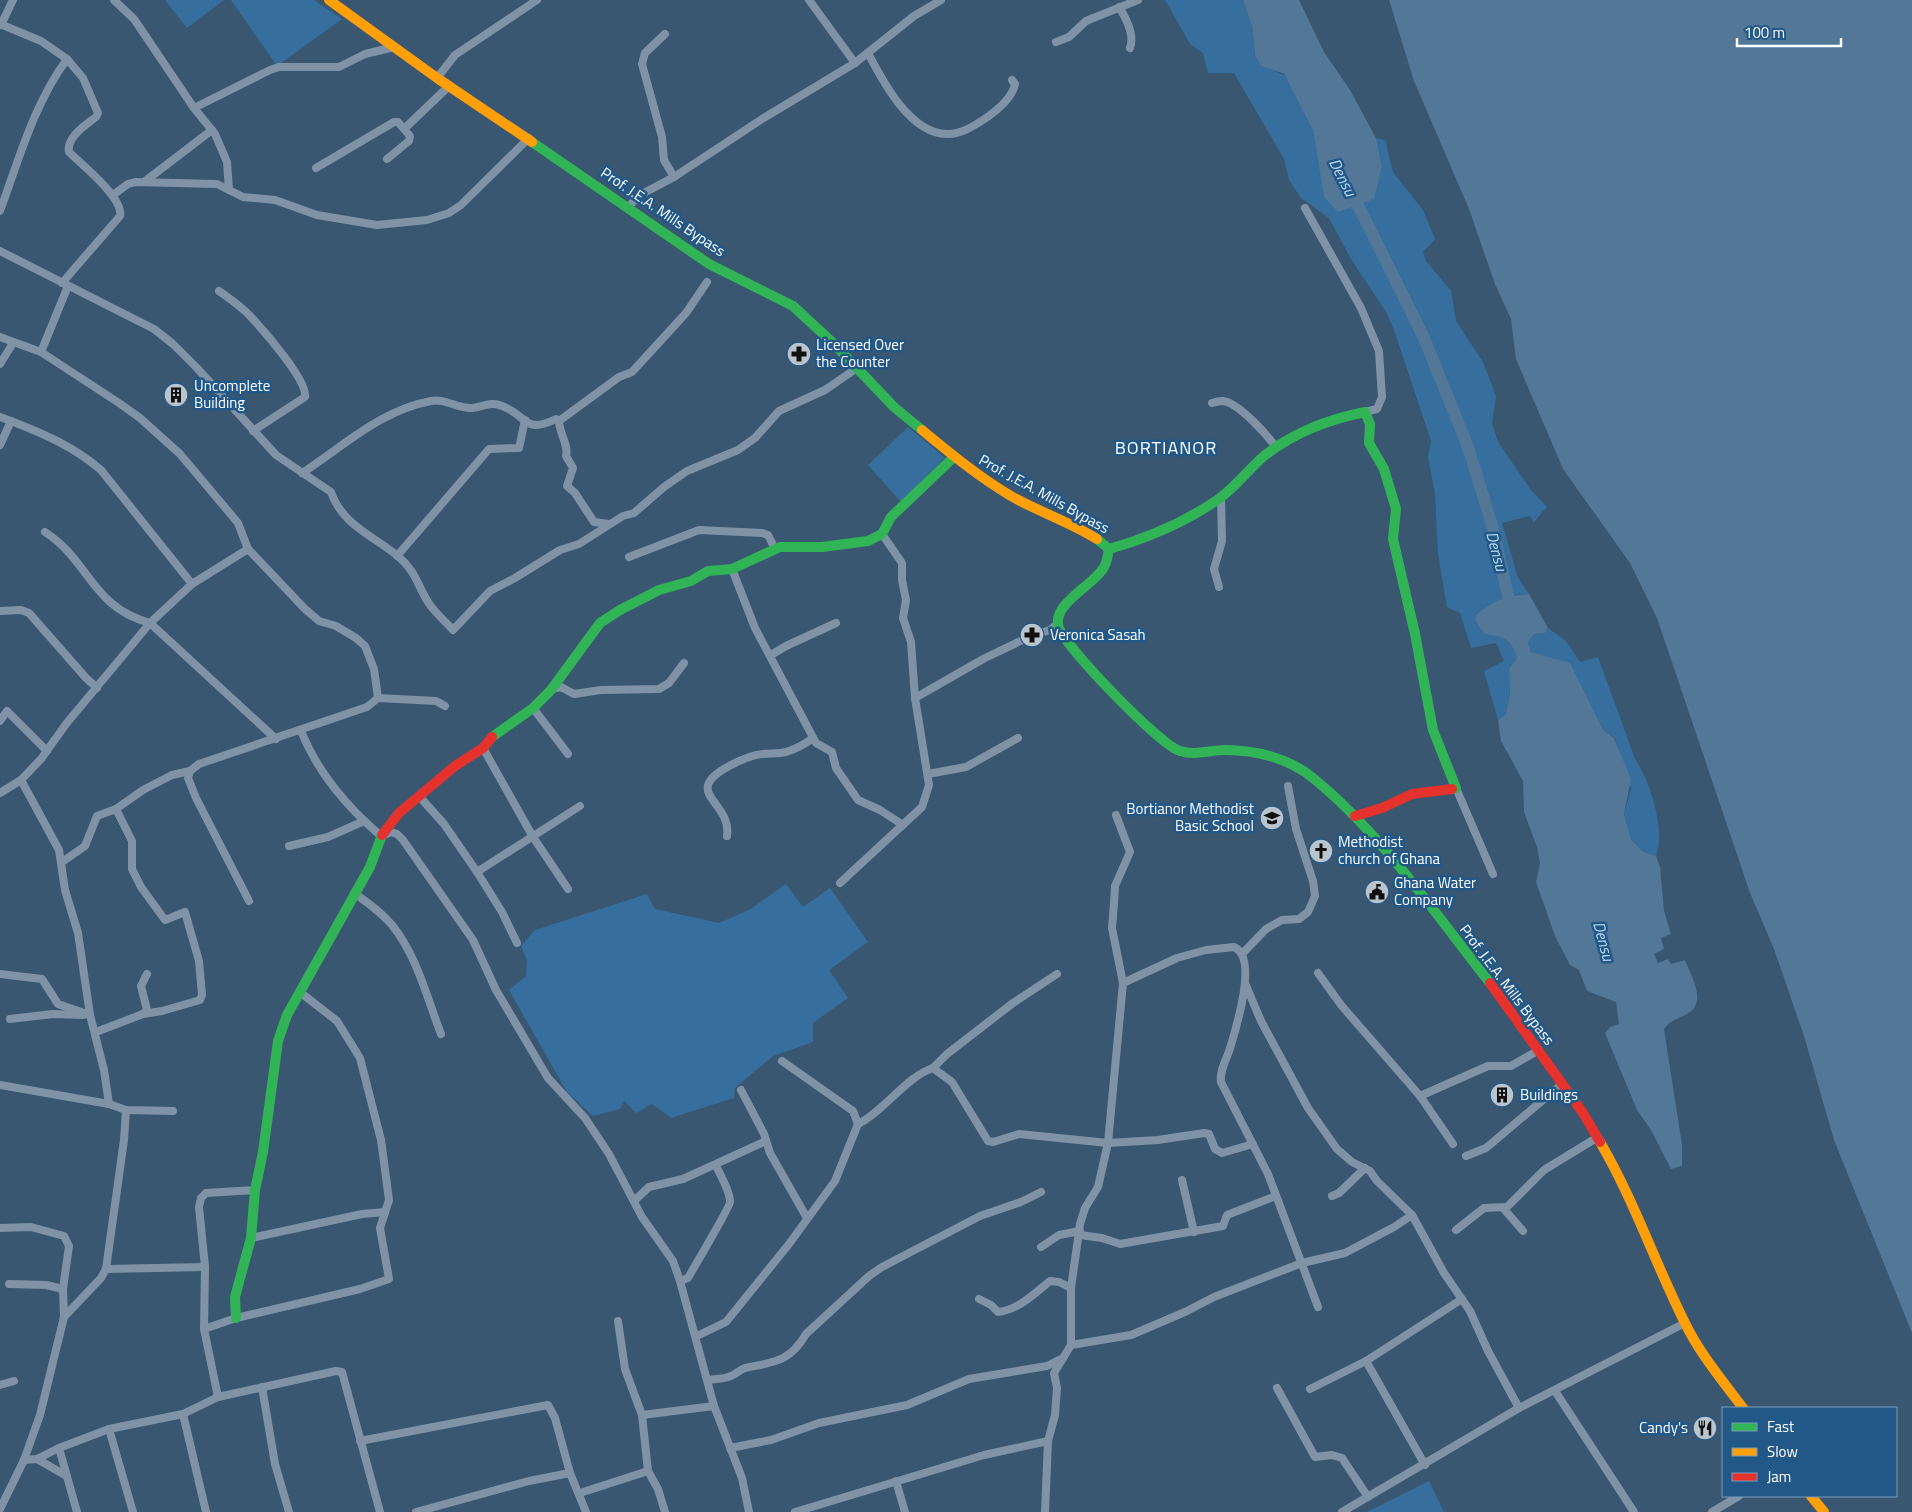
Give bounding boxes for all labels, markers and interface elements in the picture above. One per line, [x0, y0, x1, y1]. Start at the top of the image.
scale bar [1737, 15, 1841, 47]
text: 100 m [1744, 21, 1785, 44]
water label: Densu [1323, 154, 1363, 201]
street label: Prof. J.E.A. Mills Bypass [596, 161, 730, 262]
place label: Licensed Over the Counter [816, 333, 904, 373]
pharmacy icon: Licensed Over the Counter [786, 341, 812, 367]
place label: Uncomplete Building [194, 374, 270, 414]
building icon: Uncomplete Building [163, 382, 189, 408]
district label: BORTIANOR [1115, 434, 1217, 461]
street label: Prof. J.E.A. Mills Bypass [975, 448, 1114, 539]
water label: Densu [1480, 529, 1514, 574]
pharmacy icon: Veronica Sasah [1019, 622, 1045, 648]
place label: Veronica Sasah [1050, 623, 1146, 646]
place label: Bortianor Methodist Basic School [1126, 797, 1255, 837]
school or university icon: Bortianor Methodist Basic School [1259, 805, 1285, 831]
place label: Methodist church of Ghana [1338, 830, 1441, 870]
church icon: Methodist church of Ghana [1308, 838, 1334, 864]
place label: Ghana Water Company [1394, 871, 1476, 911]
public building icon: Ghana Water Company [1364, 879, 1390, 905]
street label: Prof. J.E.A. Mills Bypass [1454, 919, 1561, 1050]
water label: Densu [1587, 919, 1621, 964]
building icon: Buildings [1489, 1082, 1515, 1108]
place label: Buildings [1520, 1083, 1578, 1106]
legend [1722, 1407, 1897, 1497]
restaurant icon: Candy's [1692, 1415, 1718, 1441]
text: Fast [1767, 1415, 1795, 1438]
place label: Candy's [1639, 1416, 1688, 1439]
text: Slow [1767, 1440, 1798, 1463]
text: Jam [1767, 1465, 1791, 1488]

